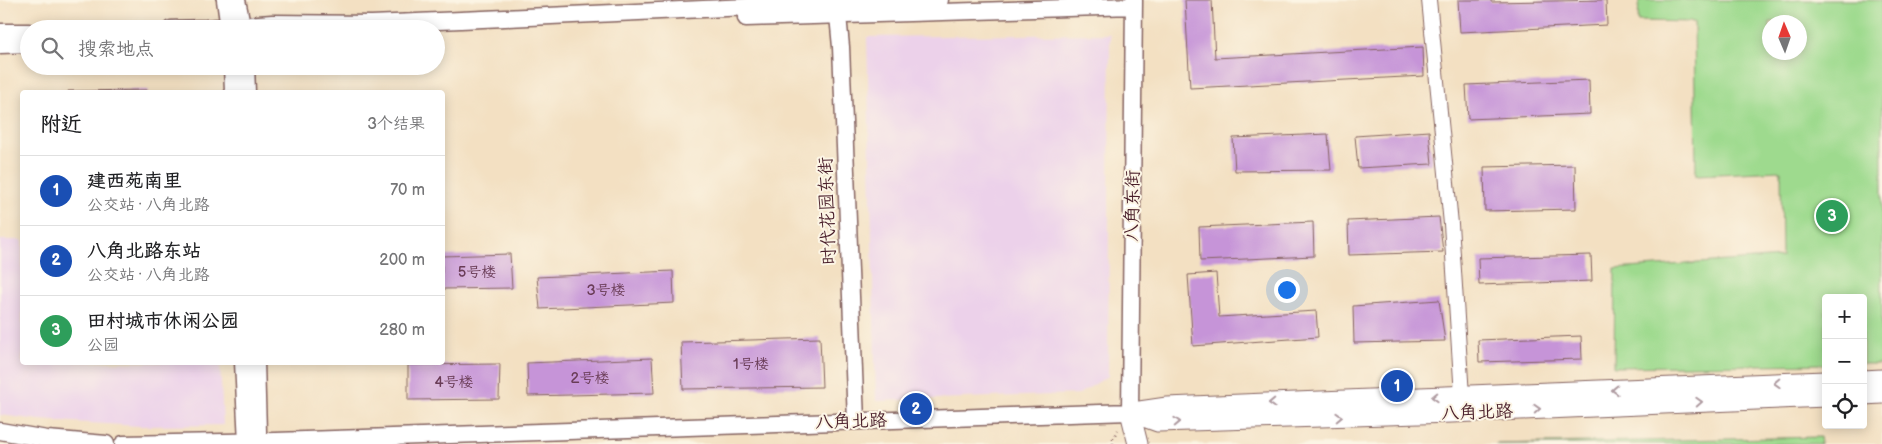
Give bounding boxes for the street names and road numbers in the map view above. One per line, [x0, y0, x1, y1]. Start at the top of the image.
street label: 时代花园东街 [815, 157, 840, 265]
street label: 八角东街 [1121, 170, 1144, 242]
street label: 八角北路 [1441, 401, 1513, 424]
street label: 八角北路 [815, 410, 887, 433]

